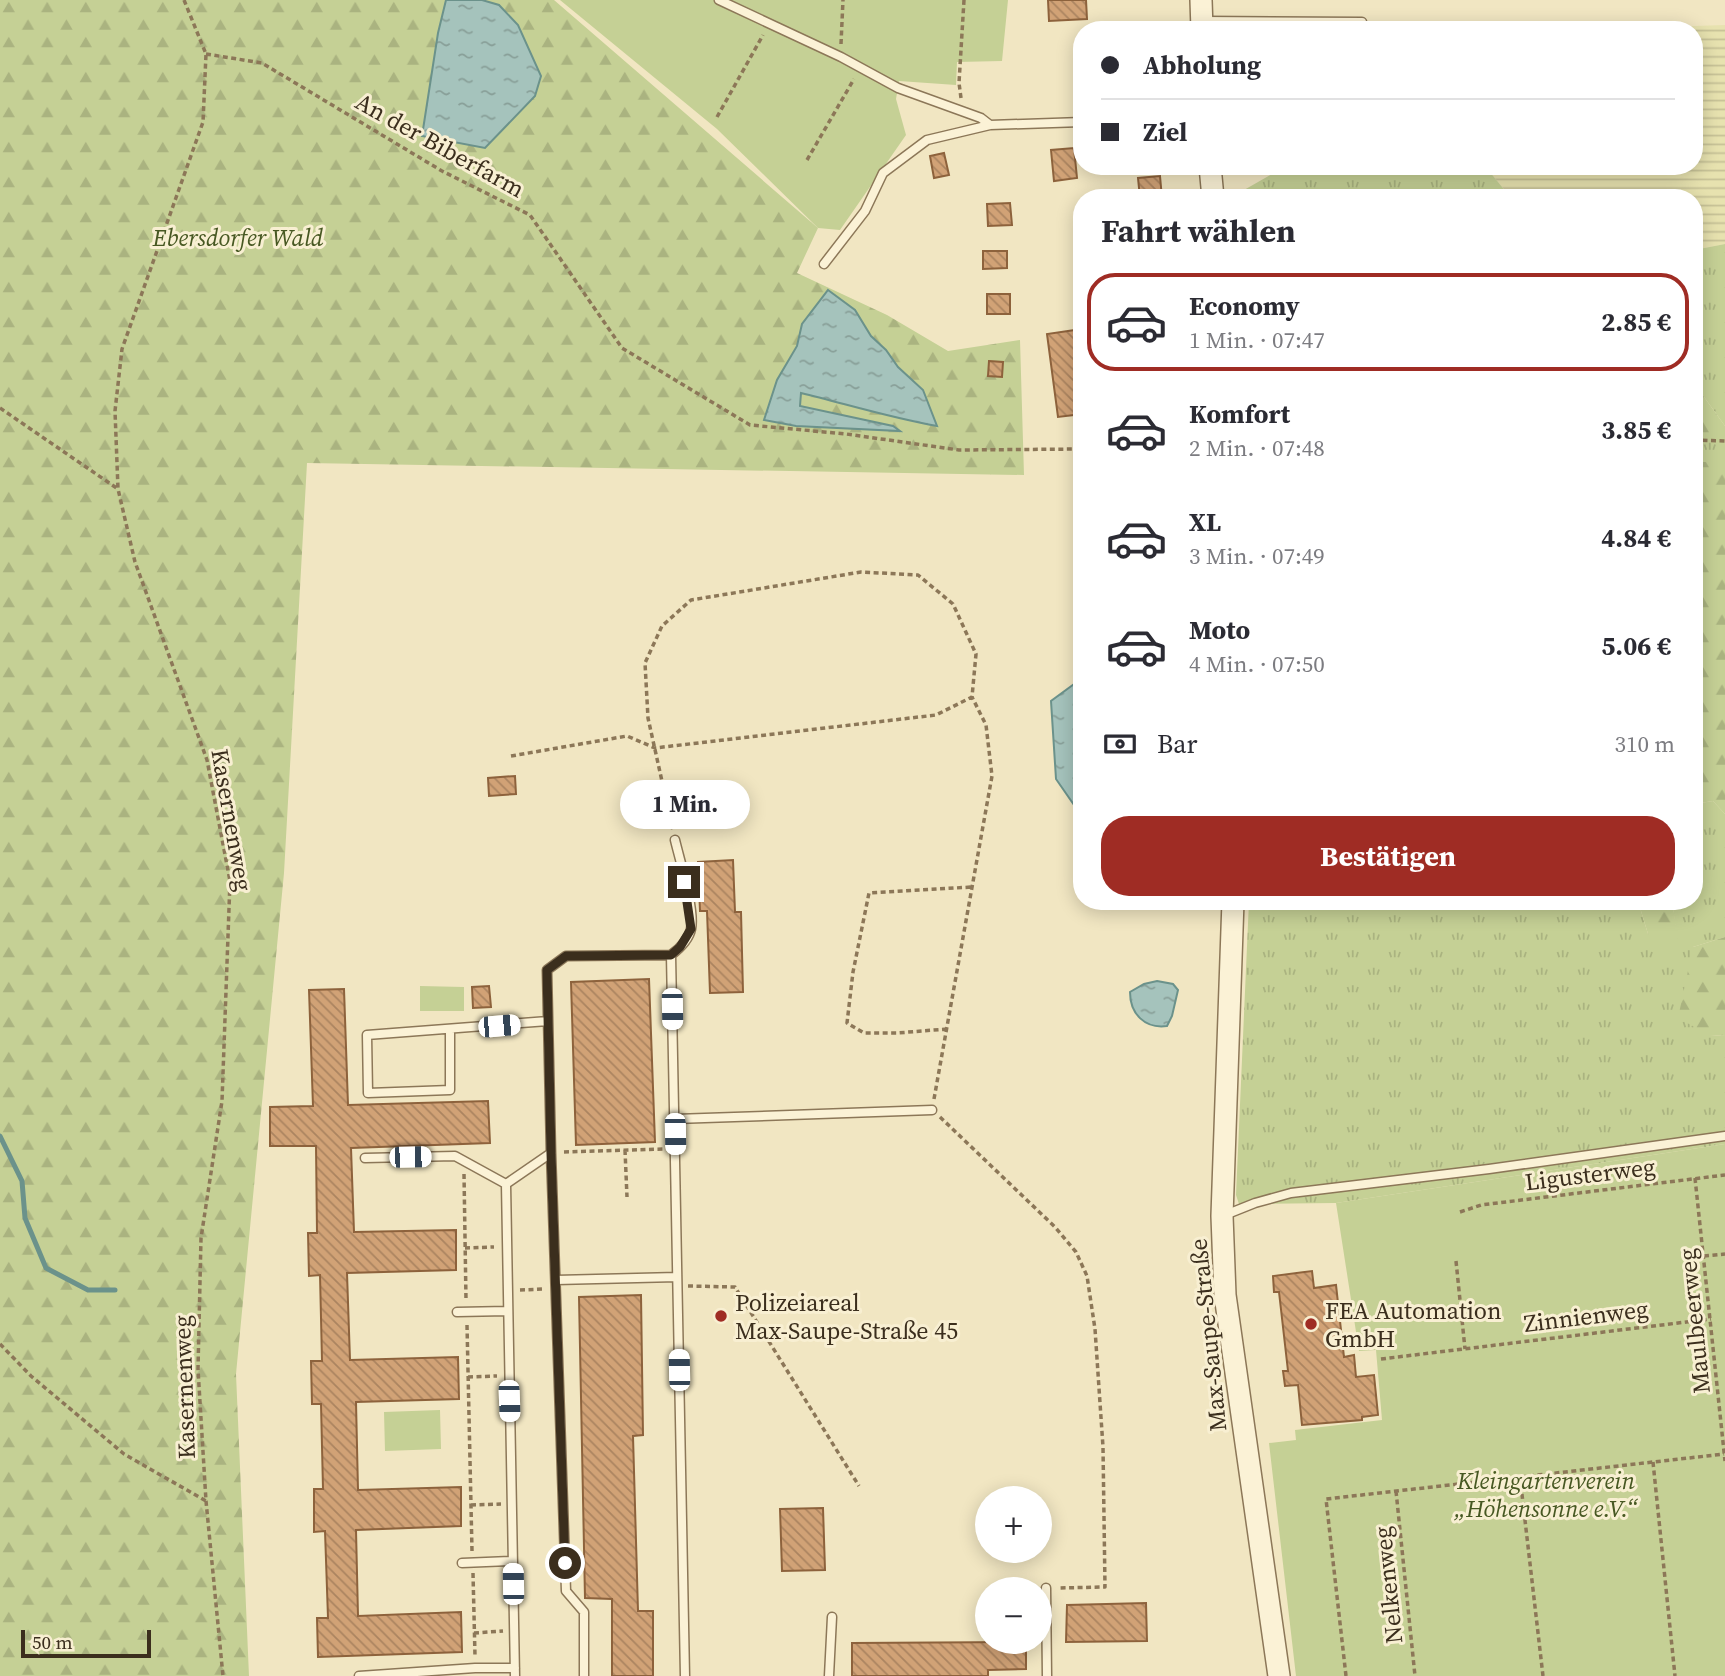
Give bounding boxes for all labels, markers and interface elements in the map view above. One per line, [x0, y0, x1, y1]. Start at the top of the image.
text: Abholung [1143, 47, 1261, 83]
street label: An der Biberfarm [350, 85, 530, 205]
text: Ziel [1143, 114, 1187, 150]
text: Fahrt wählen [1101, 209, 1296, 253]
park label: Ebersdorfer Wald [152, 221, 324, 254]
text: Economy [1189, 288, 1300, 324]
icon: car [1105, 291, 1168, 354]
text: 2.85 € [1601, 304, 1671, 340]
text: 1 Min. · 07:47 [1189, 324, 1325, 356]
text: Komfort [1189, 396, 1290, 432]
icon: car [1105, 399, 1168, 462]
text: 3.85 € [1601, 412, 1671, 448]
text: 2 Min. · 07:48 [1189, 432, 1325, 464]
text: XL [1189, 504, 1221, 540]
icon: car [1105, 507, 1168, 570]
text: 4.84 € [1601, 520, 1671, 556]
text: 3 Min. · 07:49 [1189, 540, 1325, 572]
text: Moto [1189, 612, 1250, 648]
icon: car [1105, 615, 1168, 678]
text: 5.06 € [1601, 628, 1671, 664]
text: 4 Min. · 07:50 [1189, 648, 1325, 680]
icon: cash [1101, 725, 1139, 763]
text: Bar [1157, 726, 1197, 762]
text: 310 m [1614, 728, 1675, 760]
street label: Kasernenweg [203, 746, 261, 894]
callout: 1 Min. [619, 780, 749, 830]
text: 1 Min. [652, 788, 718, 820]
button: Bestätigen [1101, 816, 1675, 896]
route end [668, 866, 700, 898]
car [662, 988, 683, 1030]
car [478, 1014, 521, 1038]
car [665, 1113, 686, 1155]
car [389, 1146, 432, 1168]
street label: Ligusterweg [1523, 1150, 1657, 1198]
street label: Max-Saupe-Straße [1181, 1237, 1235, 1433]
street label: Maulbeerweg [1670, 1247, 1718, 1395]
place label: Polizeiareal Max-Saupe-Straße 45 [735, 1286, 958, 1347]
street label: Zinnienweg [1522, 1292, 1650, 1340]
place label: FEA Automation GmbH [1325, 1294, 1502, 1355]
marker: Polizeiareal Max-Saupe-Straße 45 [713, 1308, 729, 1324]
street label: Kasernenweg [165, 1314, 203, 1460]
marker: FEA Automation GmbH [1303, 1316, 1319, 1332]
car [669, 1349, 690, 1391]
car [498, 1380, 521, 1422]
park label: Kleingartenverein „Höhensonne e.V.“ [1454, 1464, 1639, 1525]
map controls [975, 1486, 1052, 1654]
button: + [975, 1486, 1052, 1563]
street label: Nelkenweg [1365, 1525, 1411, 1645]
route start [549, 1547, 581, 1579]
car [503, 1563, 524, 1605]
button: − [975, 1577, 1052, 1654]
scale bar [21, 1627, 150, 1659]
text: 50 m [32, 1629, 73, 1655]

